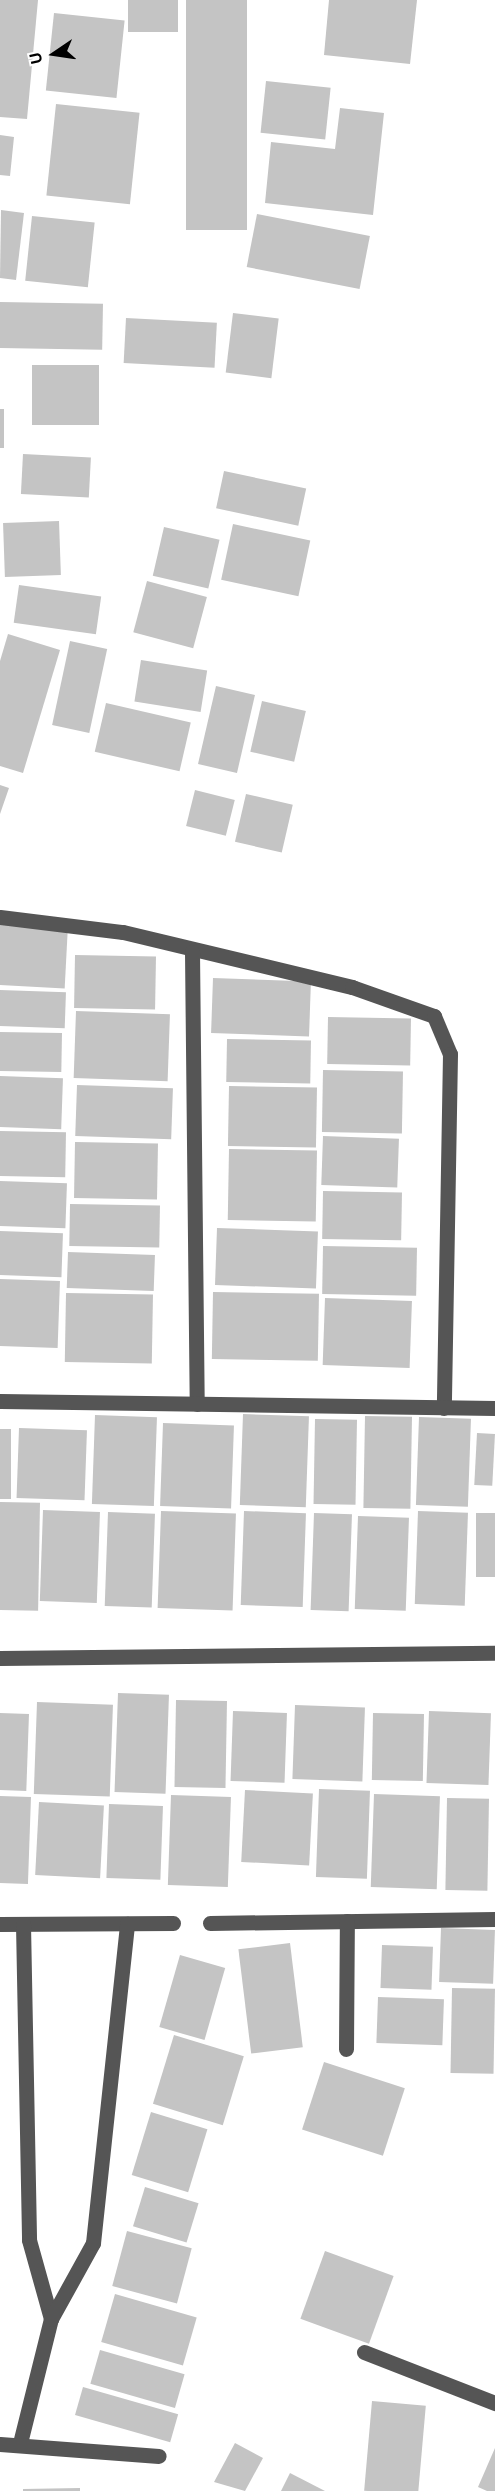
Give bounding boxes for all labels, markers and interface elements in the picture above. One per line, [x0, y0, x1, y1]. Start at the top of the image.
north arrow [24, 24, 84, 84]
text: U [25, 51, 46, 66]

